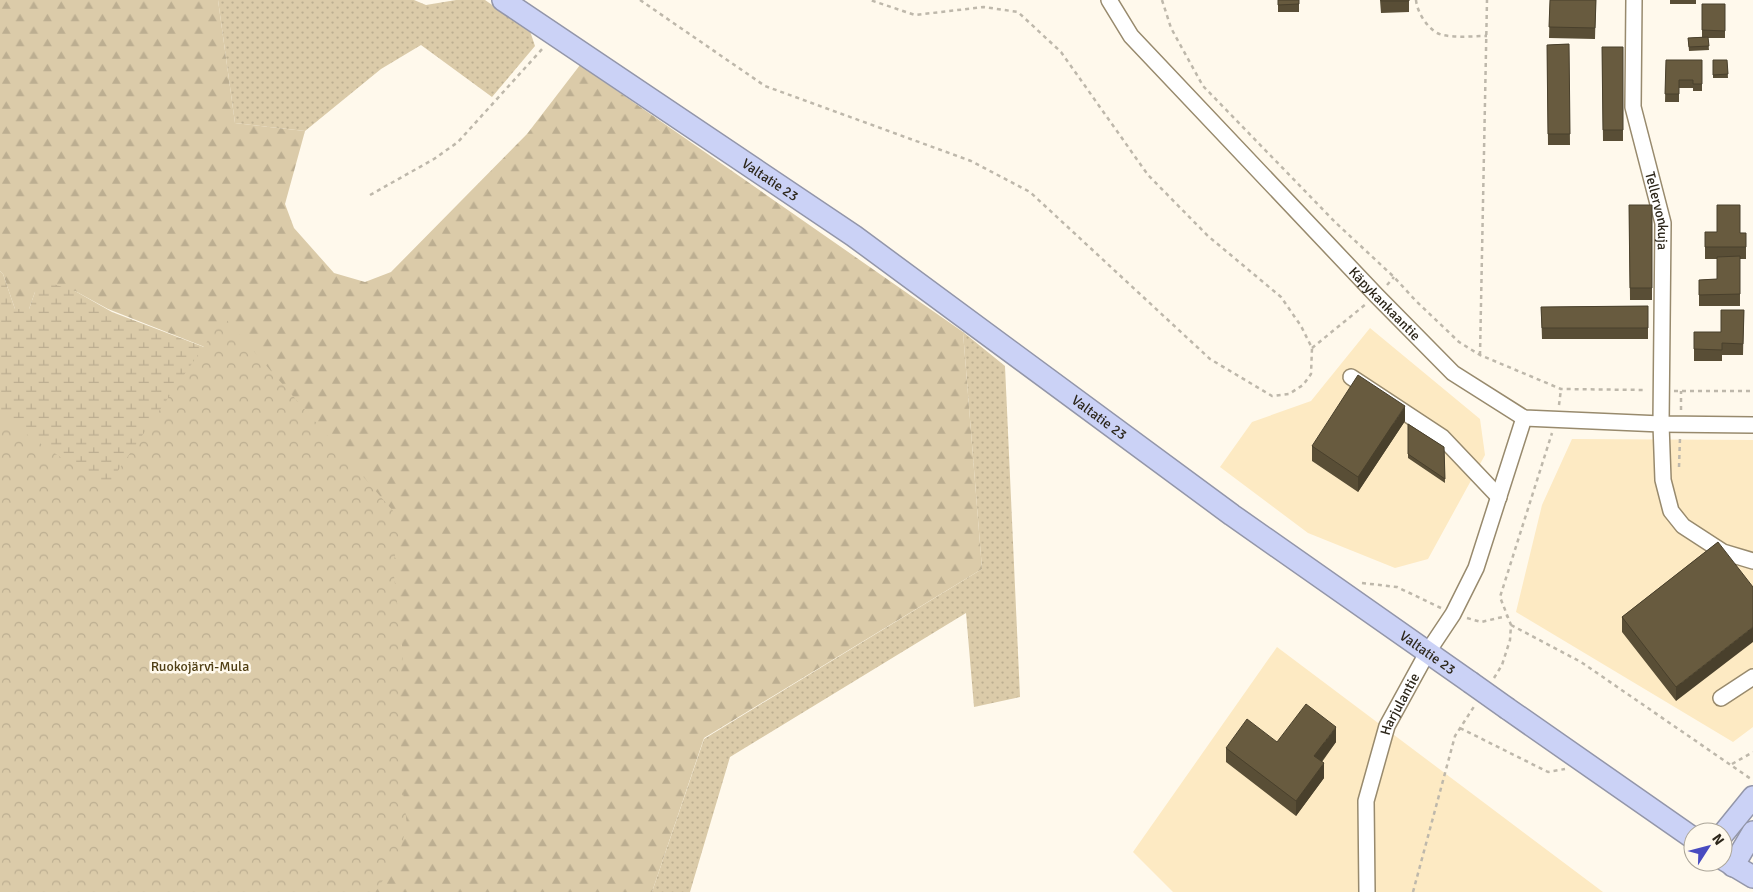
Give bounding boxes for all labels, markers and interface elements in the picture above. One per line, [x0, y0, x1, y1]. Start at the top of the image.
street label: Valtatie 23 [738, 155, 801, 205]
street label: Tellervonkuja [1641, 170, 1671, 250]
street label: Käpykankaantie [1345, 264, 1424, 344]
street label: Valtatie 23 [1068, 392, 1130, 444]
street label: Valtatie 23 [1396, 627, 1459, 678]
park label: Ruokojärvi-Mula [151, 658, 249, 675]
street label: Harjulantie [1377, 670, 1423, 737]
north arrow [1683, 822, 1733, 872]
text: N [1708, 831, 1728, 849]

